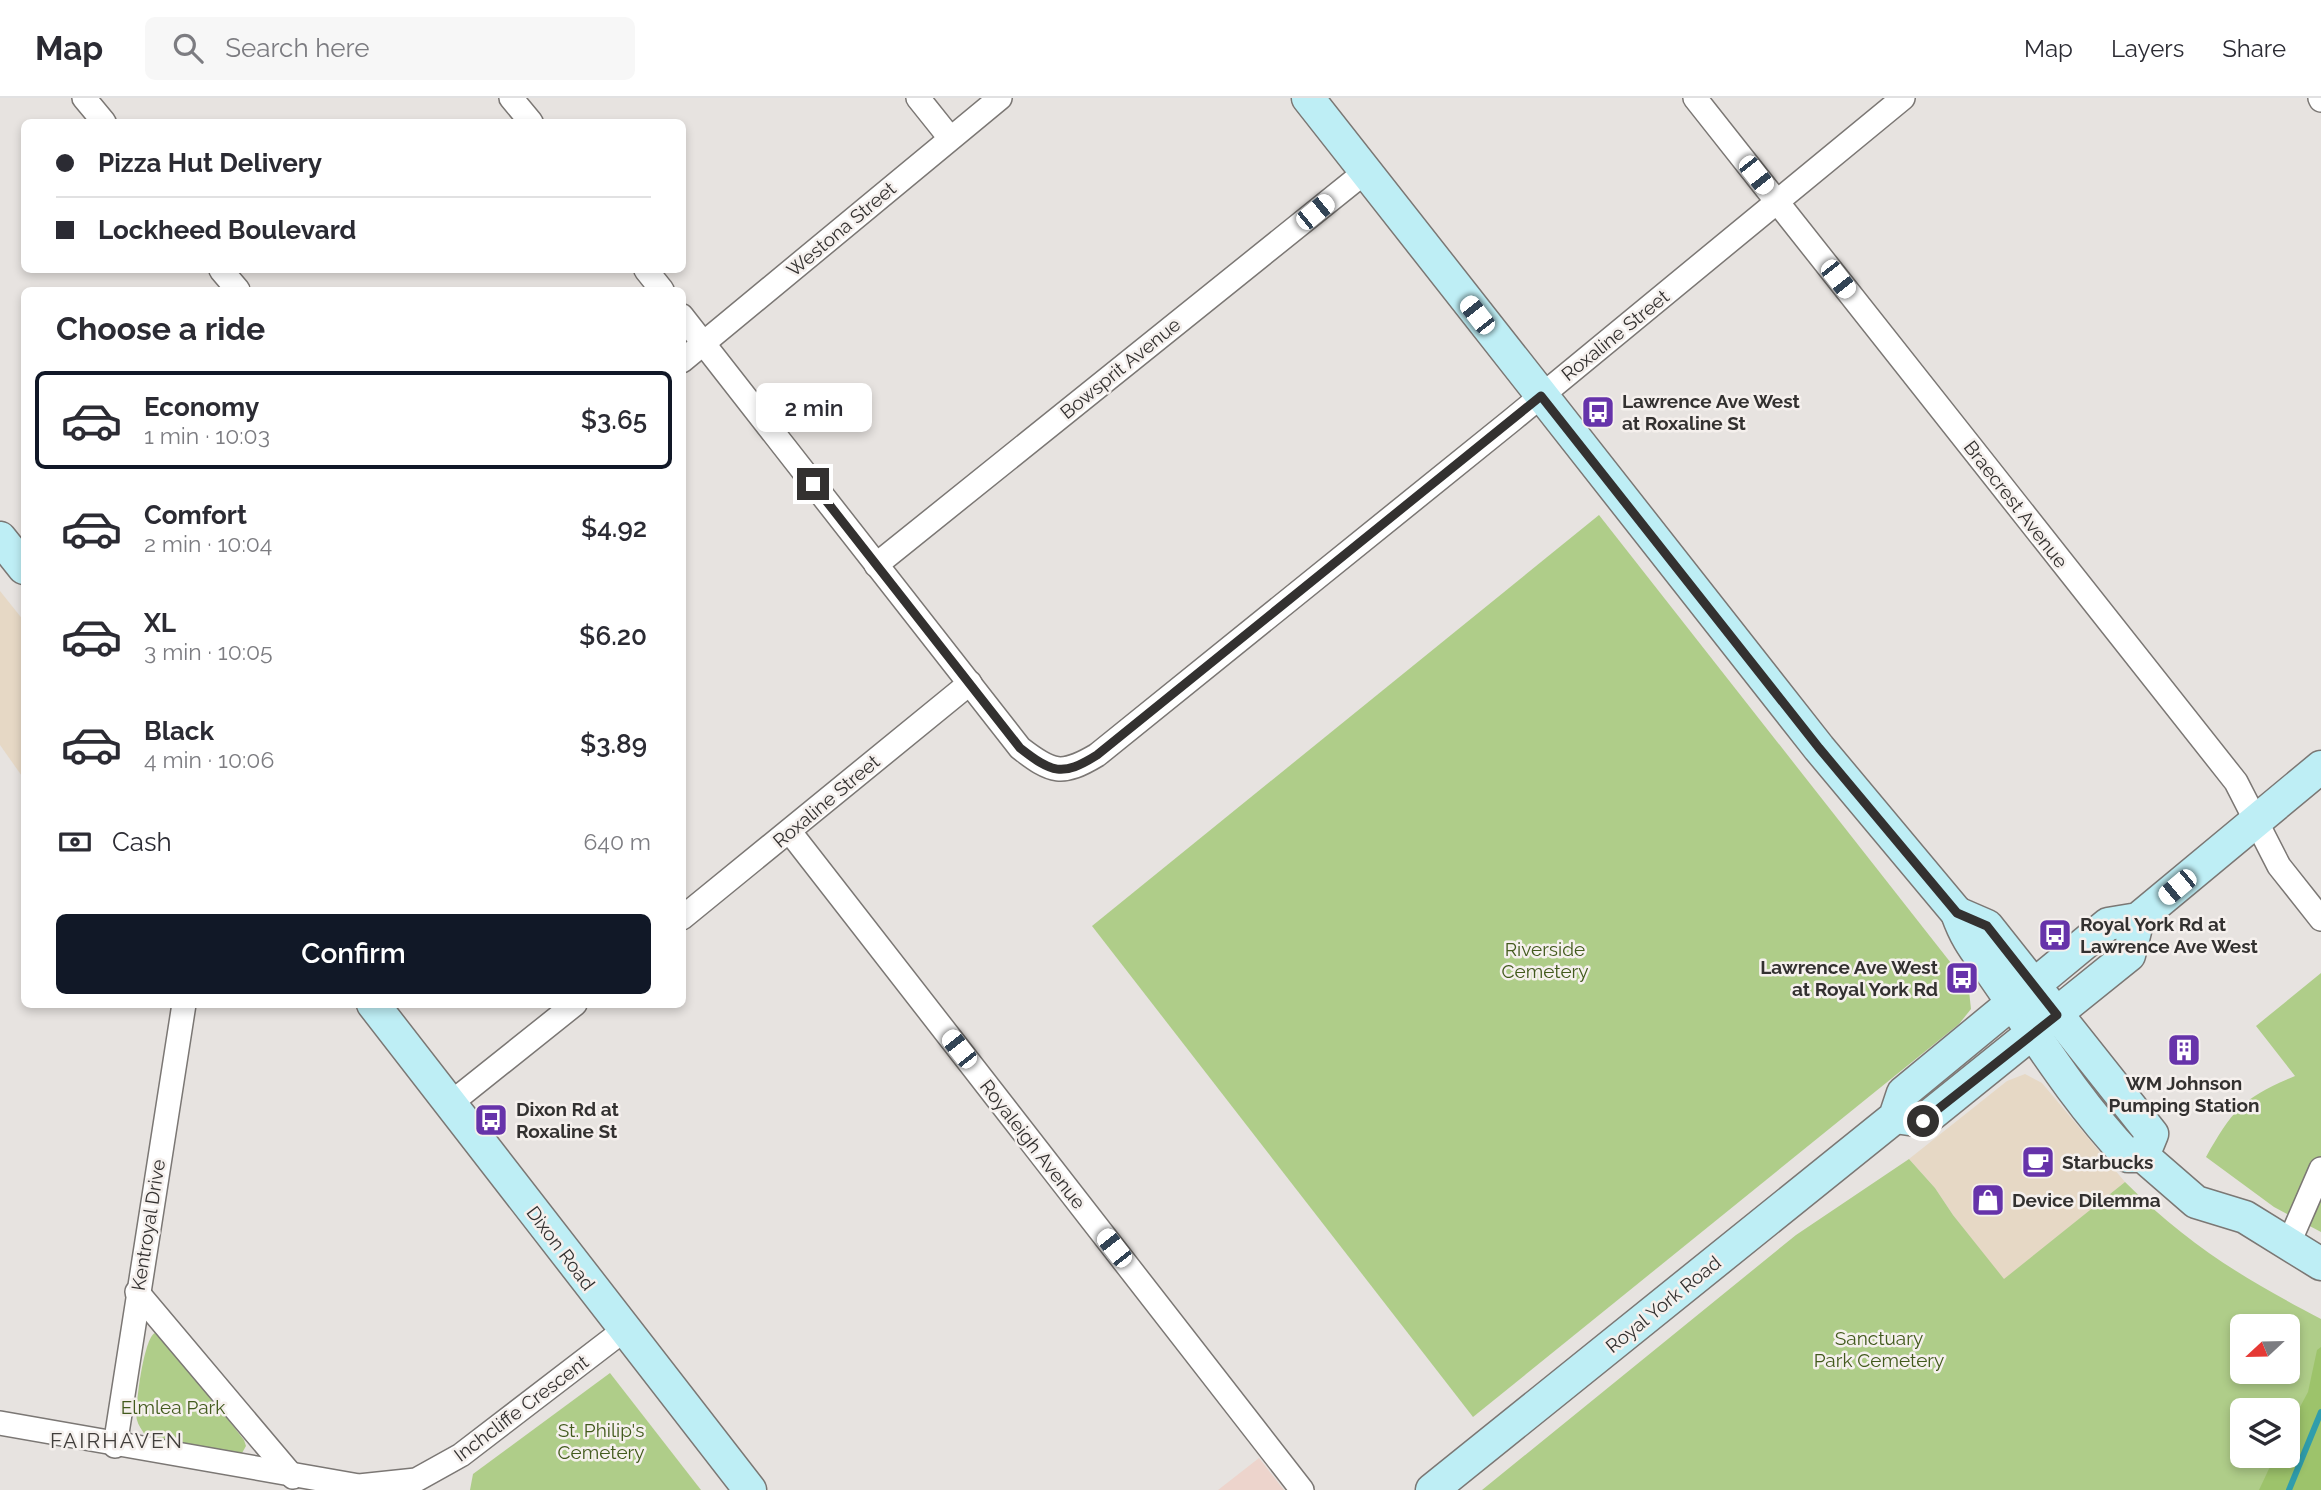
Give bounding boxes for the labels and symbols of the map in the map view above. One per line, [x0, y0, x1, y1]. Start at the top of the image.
car [1735, 152, 1778, 198]
street label: Westona Street [782, 177, 900, 281]
car [1293, 191, 1338, 233]
car [1817, 256, 1860, 302]
street label: Roxaline Street [1557, 285, 1674, 385]
car [1456, 292, 1499, 338]
street label: Bowsprit Avenue [1056, 313, 1184, 423]
callout: 2 min [755, 382, 871, 432]
place label: Lawrence Ave West at Roxaline St [1622, 390, 1801, 434]
bus stop icon: Lawrence Ave West at Roxaline St [1579, 393, 1617, 431]
street label: Braecrest Avenue [1960, 436, 2072, 572]
route end [797, 468, 829, 500]
street label: Roxaline Street [768, 750, 884, 852]
car [2155, 865, 2200, 909]
place label: Royal York Rd at Lawrence Ave West [2080, 913, 2259, 957]
bus stop icon: Royal York Rd at Lawrence Ave West [2036, 916, 2074, 954]
park label: Riverside Cemetery [1501, 938, 1589, 982]
place label: Lawrence Ave West at Royal York Rd [1760, 956, 1939, 1000]
bus stop icon: Lawrence Ave West at Royal York Rd [1943, 959, 1981, 997]
car [938, 1026, 981, 1072]
building icon: WM Johnson Pumping Station [2165, 1031, 2203, 1069]
place label: WM Johnson Pumping Station [2109, 1072, 2259, 1116]
street label: Royaleigh Avenue [976, 1075, 1090, 1213]
place label: Dixon Rd at Roxaline St [516, 1098, 620, 1142]
bus stop icon: Dixon Rd at Roxaline St [472, 1101, 510, 1139]
route start [1907, 1105, 1939, 1137]
cafe icon: Starbucks [2019, 1143, 2057, 1181]
place label: Starbucks [2062, 1151, 2153, 1173]
street label: Kentroyal Drive [127, 1158, 169, 1292]
shop icon: Device Dilemma [1969, 1181, 2007, 1219]
place label: Device Dilemma [2012, 1189, 2161, 1211]
street label: Dixon Road [522, 1202, 600, 1294]
car [1093, 1225, 1136, 1271]
street label: Royal York Road [1601, 1251, 1725, 1357]
north arrow [2230, 1314, 2300, 1384]
park label: Sanctuary Park Cemetery [1814, 1327, 1944, 1371]
street label: Inchcliffe Crescent [450, 1350, 593, 1466]
park label: Elmlea Park [121, 1396, 225, 1418]
park label: St. Philip's Cemetery [557, 1419, 645, 1463]
district label: FAIRHAVEN [50, 1428, 184, 1453]

